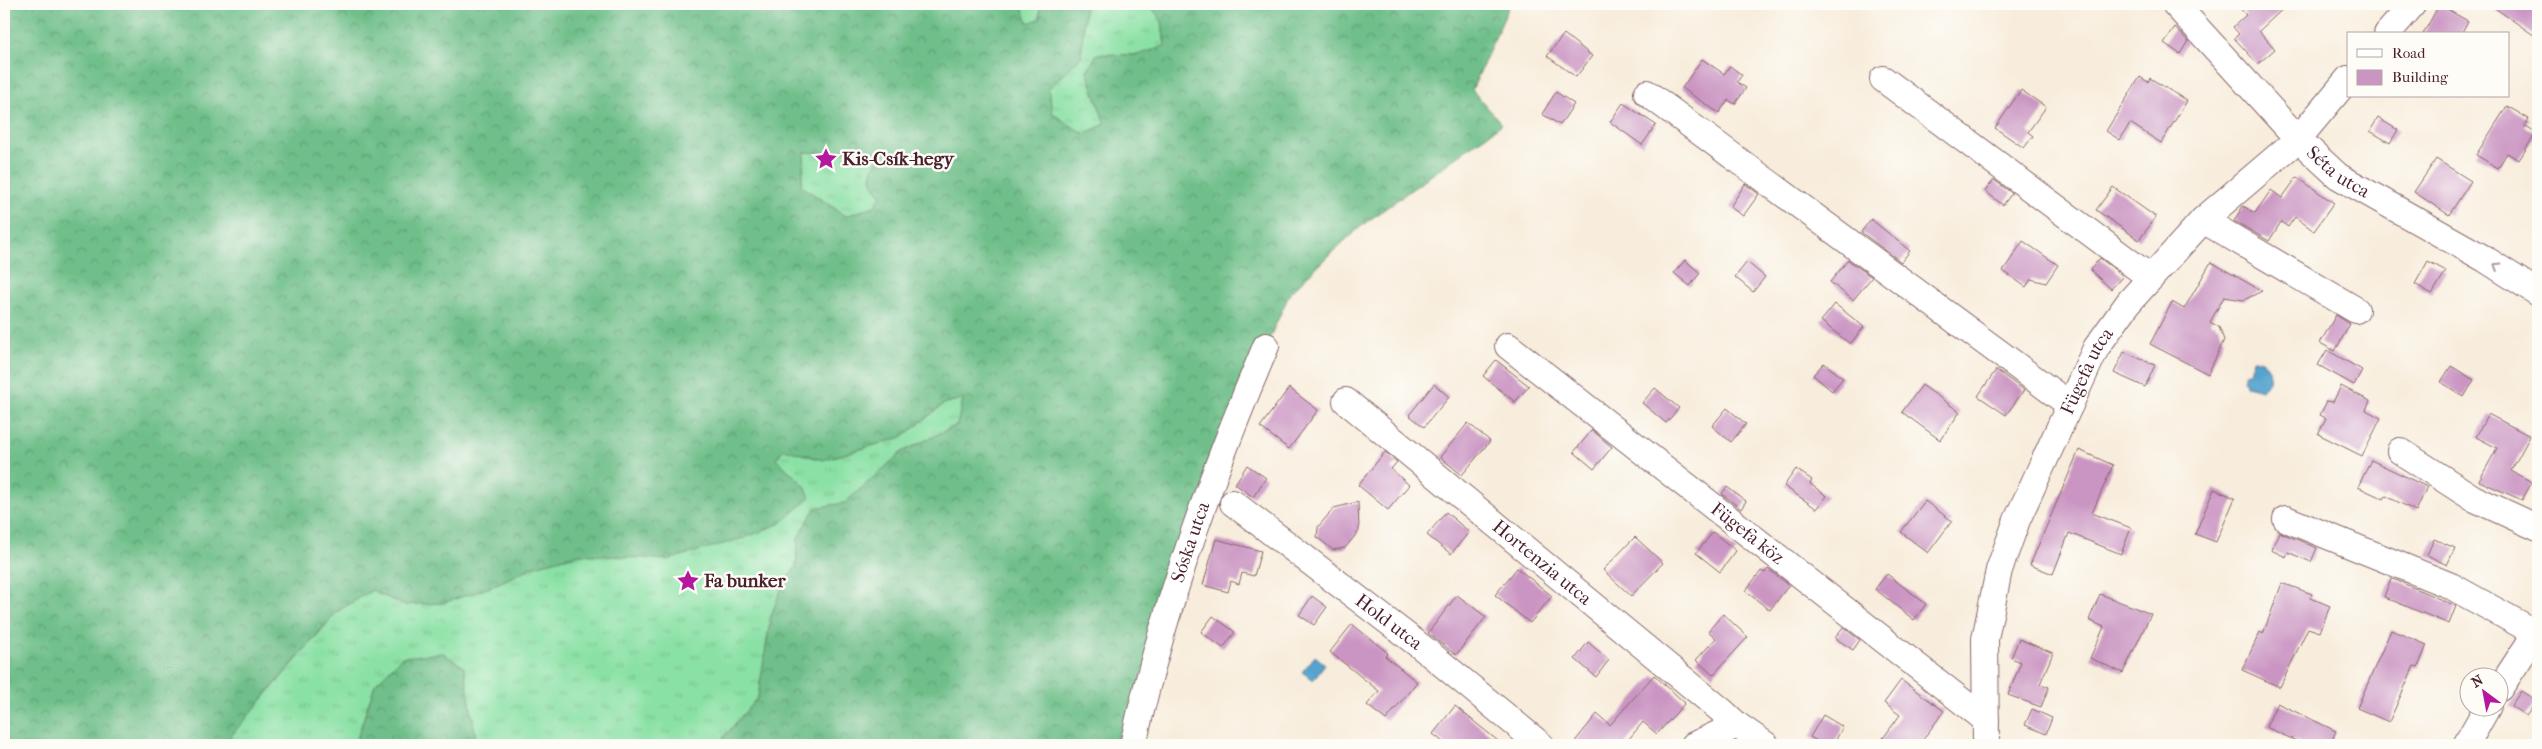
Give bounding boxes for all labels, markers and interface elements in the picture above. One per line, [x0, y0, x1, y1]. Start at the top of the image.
legend [2347, 32, 2510, 98]
text: Road [2392, 44, 2426, 62]
text: Building [2392, 68, 2449, 86]
street label: Séta utca [2302, 142, 2374, 203]
place icon: Kis-Csík-hegy [813, 146, 839, 172]
place label: Kis-Csík-hegy [842, 148, 955, 170]
one-way arrow [2494, 263, 2503, 273]
street label: Fügefa utca [2056, 323, 2118, 418]
street label: Fügefa köz [1706, 498, 1789, 569]
street label: Sóska utca [1167, 499, 1215, 585]
street label: Hortenzia utca [1488, 516, 1596, 610]
place icon: Fa bunker [675, 568, 701, 594]
place label: Fa bunker [703, 570, 786, 592]
street label: Hold utca [1351, 589, 1427, 655]
north arrow [2460, 666, 2510, 716]
text: N [2468, 671, 2487, 691]

